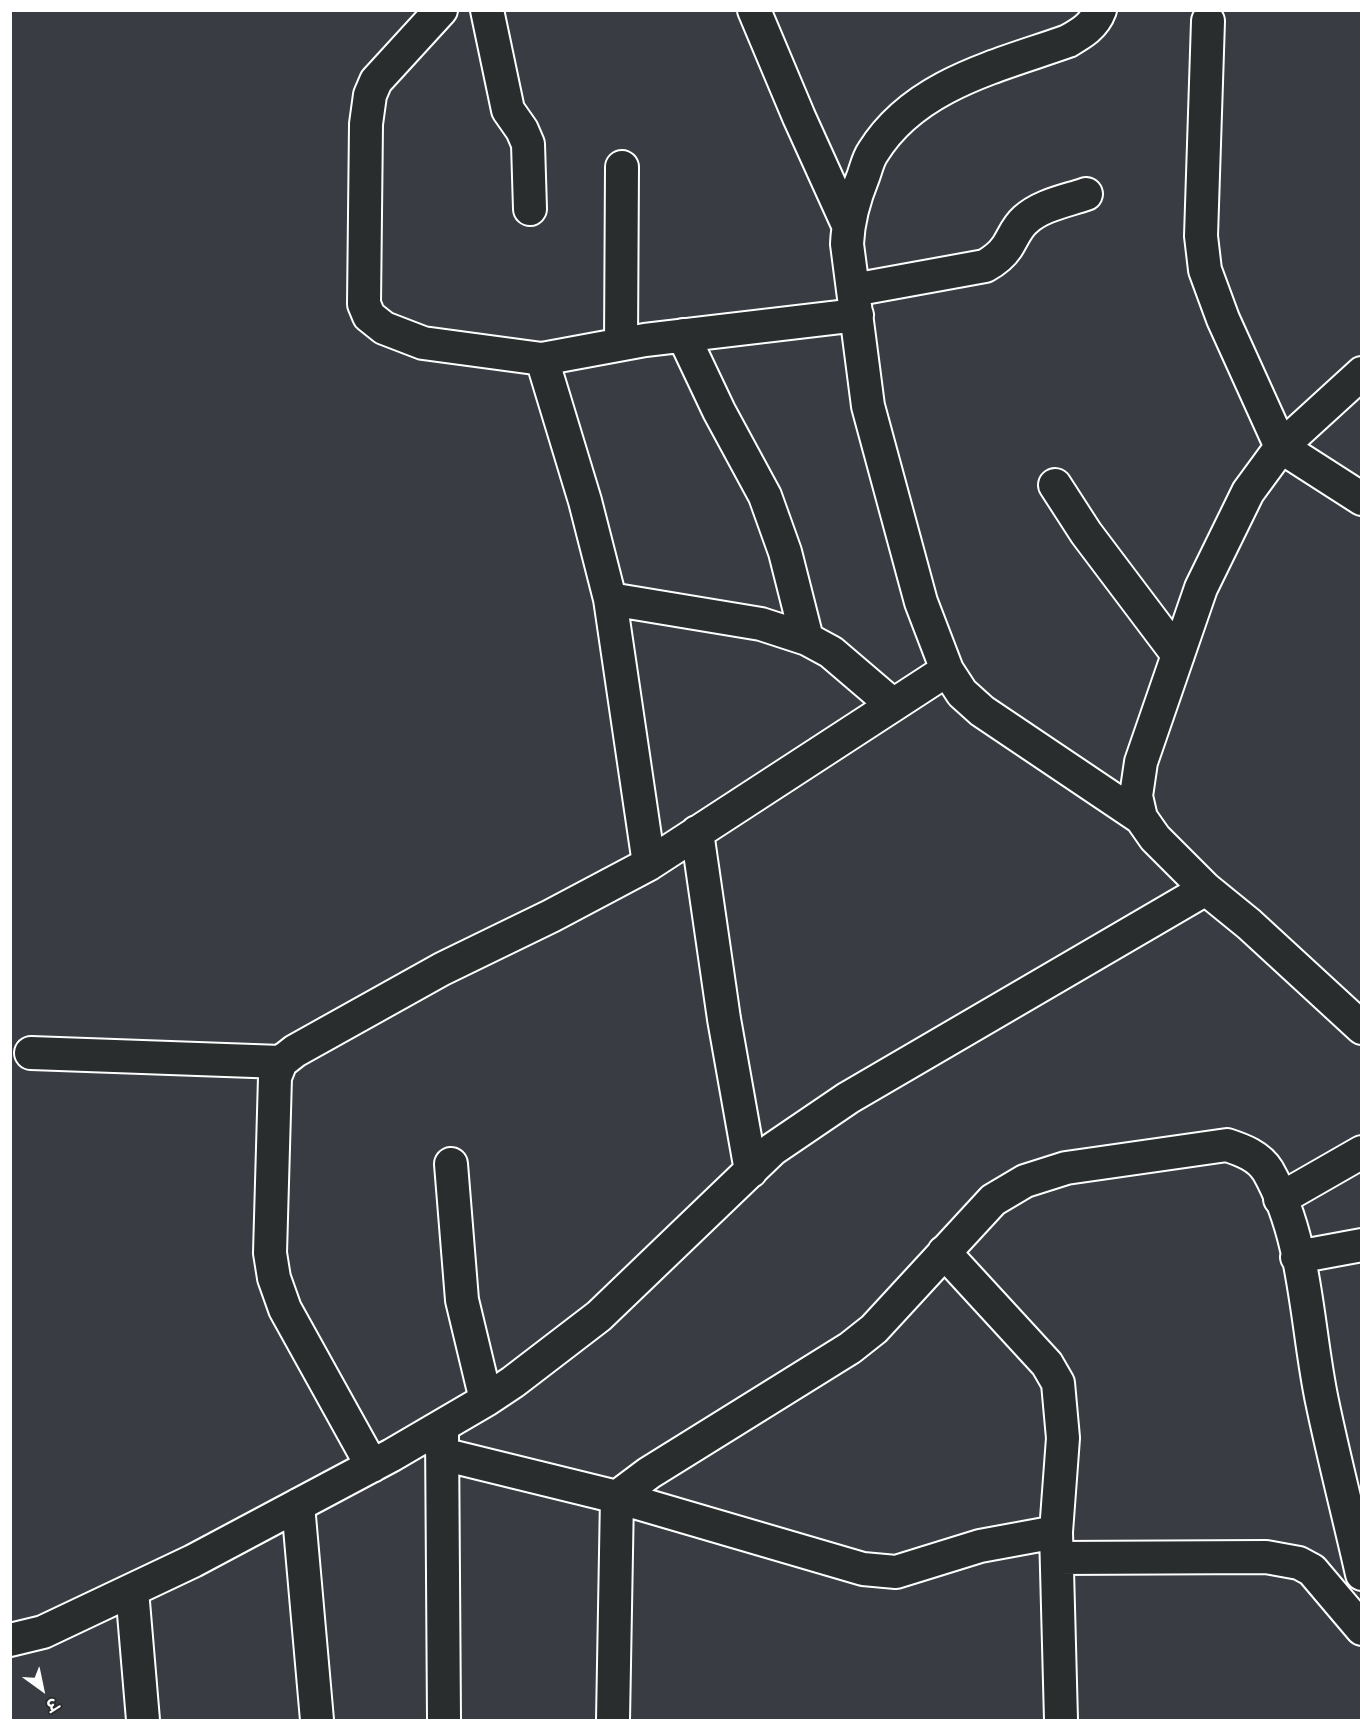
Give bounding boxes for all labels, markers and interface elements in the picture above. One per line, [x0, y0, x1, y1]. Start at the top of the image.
north arrow [12, 1659, 72, 1719]
text: उ [42, 1693, 62, 1716]

